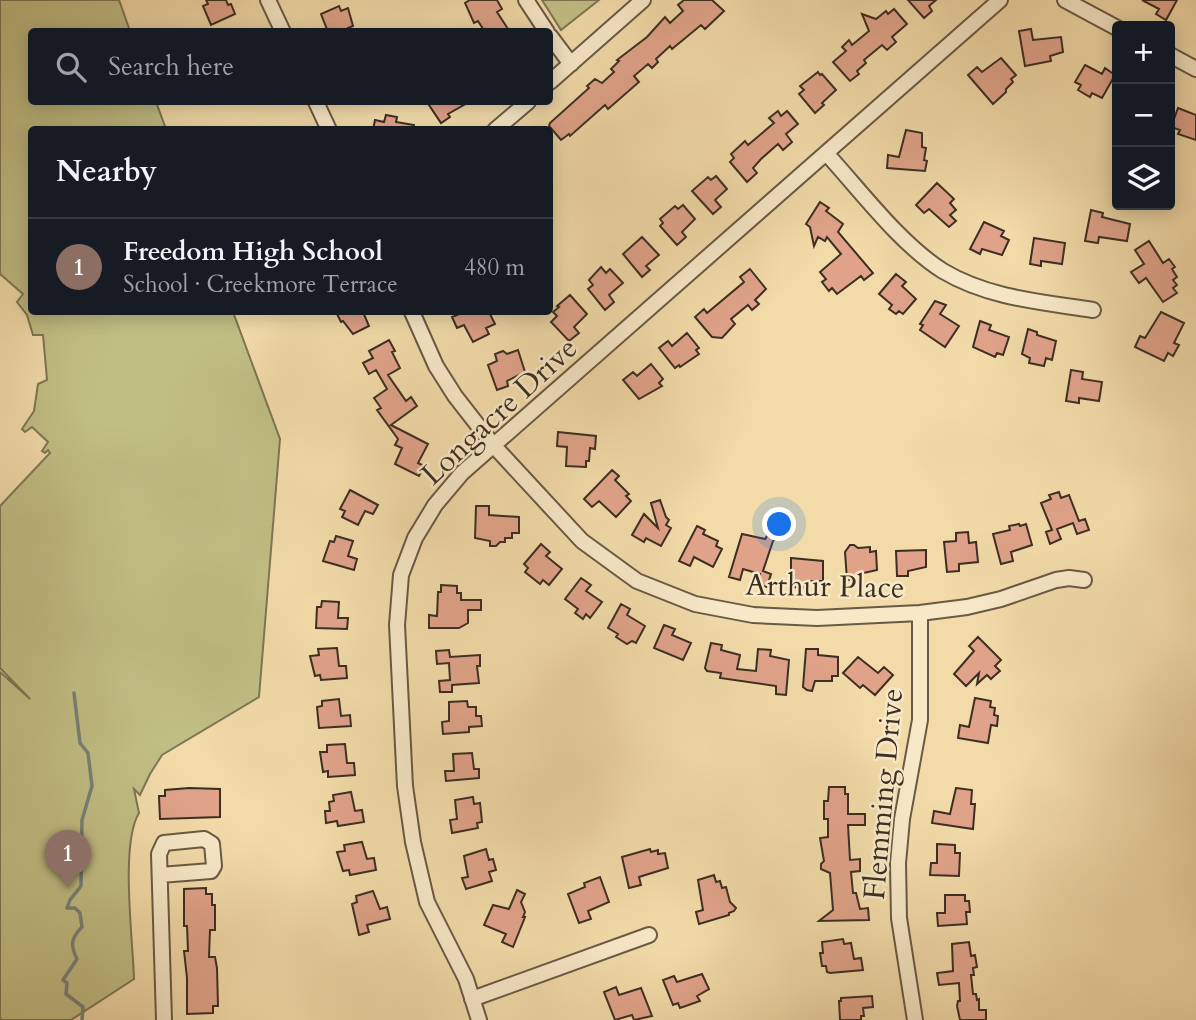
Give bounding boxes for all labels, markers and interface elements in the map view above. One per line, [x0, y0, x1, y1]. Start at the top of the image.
map controls [1112, 21, 1175, 210]
button: + [1112, 21, 1175, 84]
search box [28, 28, 553, 105]
icon: search [52, 48, 90, 86]
text: Search here [108, 49, 234, 84]
button: − [1112, 84, 1175, 147]
button: layers [1112, 147, 1175, 210]
text: Nearby [56, 151, 157, 192]
text: Freedom High School [123, 234, 383, 269]
text: 1 [73, 252, 85, 283]
text: 480 m [464, 252, 525, 283]
text: School · Creekmore Terrace [123, 269, 398, 300]
street label: Longacre Drive [412, 328, 586, 495]
your location [762, 507, 796, 541]
street label: Arthur Place [745, 565, 905, 608]
street label: Flemming Drive [854, 687, 913, 901]
pin: 1 [45, 830, 91, 888]

